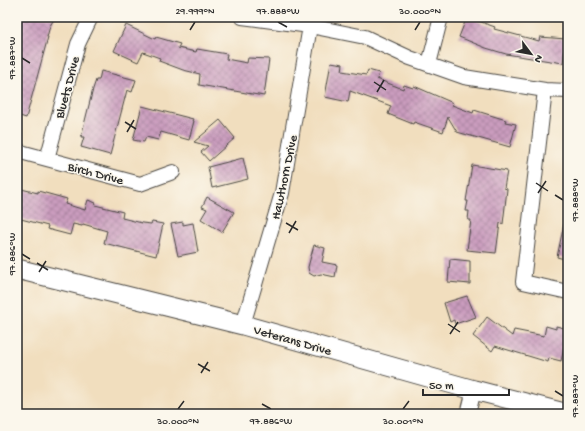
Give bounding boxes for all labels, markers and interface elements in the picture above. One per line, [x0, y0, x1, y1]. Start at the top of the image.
text: 29.999°N [175, 6, 215, 18]
text: 97.888°W [256, 6, 300, 18]
text: 30.000°N [398, 6, 442, 18]
north arrow [511, 34, 551, 74]
text: 97.887°W [7, 36, 19, 80]
text: N [531, 52, 545, 64]
street label: Bluets Drive [53, 55, 84, 121]
street label: Hawthorn Drive [269, 134, 302, 221]
street label: Birch Drive [65, 160, 125, 189]
text: 97.888°W [570, 178, 582, 222]
text: 97.886°W [7, 232, 19, 276]
street label: Veterans Drive [251, 323, 333, 360]
scale bar [423, 371, 509, 397]
text: 97.887°W [570, 374, 582, 418]
text: 50 m [429, 380, 454, 394]
text: 30.000°N [156, 416, 200, 428]
text: 97.886°W [249, 416, 293, 428]
text: 30.001°N [382, 416, 424, 428]

